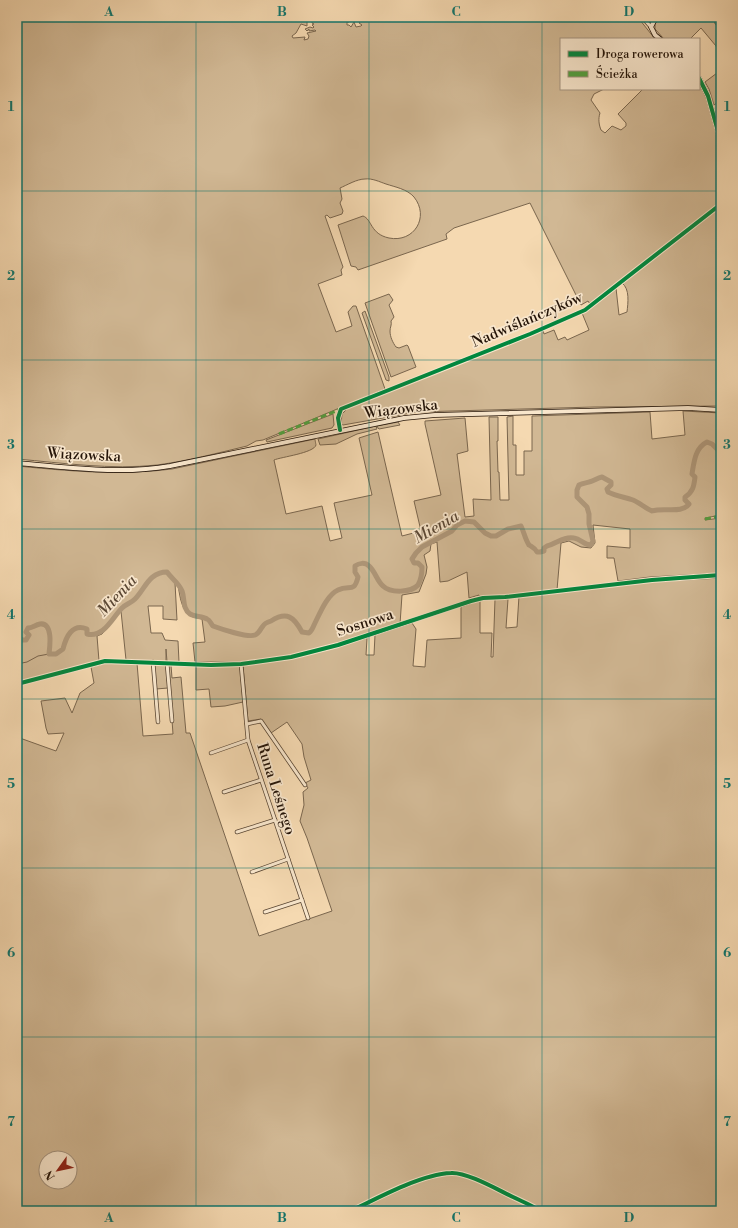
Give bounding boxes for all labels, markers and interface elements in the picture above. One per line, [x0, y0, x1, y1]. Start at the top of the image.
text: A [103, 4, 114, 20]
text: B [277, 4, 287, 20]
text: C [451, 4, 461, 20]
text: D [624, 4, 634, 20]
legend [560, 38, 700, 90]
text: Droga rowerowa [596, 47, 685, 62]
text: Ścieżka [596, 65, 638, 82]
text: 1 [8, 99, 15, 115]
text: 1 [724, 99, 731, 115]
text: 2 [7, 268, 15, 284]
text: 2 [723, 268, 731, 284]
street label: Nadwiślańczyków [469, 288, 586, 352]
street label: Wiązowska [362, 395, 439, 423]
text: 3 [7, 437, 15, 453]
text: 3 [723, 437, 731, 453]
street label: Wiązowska [46, 444, 122, 466]
water label: Mienia [410, 506, 462, 548]
water label: Mienia [93, 571, 141, 621]
street label: Sosnowa [334, 605, 396, 641]
text: 4 [7, 607, 16, 623]
text: 4 [723, 607, 732, 623]
street label: Runa Leśnego [252, 741, 300, 837]
text: 5 [7, 776, 15, 792]
text: 5 [723, 776, 731, 792]
text: 6 [7, 945, 15, 961]
text: 6 [723, 945, 731, 961]
text: 7 [7, 1114, 15, 1130]
text: 7 [723, 1114, 731, 1130]
north arrow [38, 1150, 78, 1190]
text: N [42, 1167, 59, 1182]
text: A [103, 1210, 114, 1226]
text: B [277, 1210, 287, 1226]
text: C [451, 1210, 461, 1226]
text: D [624, 1210, 634, 1226]

